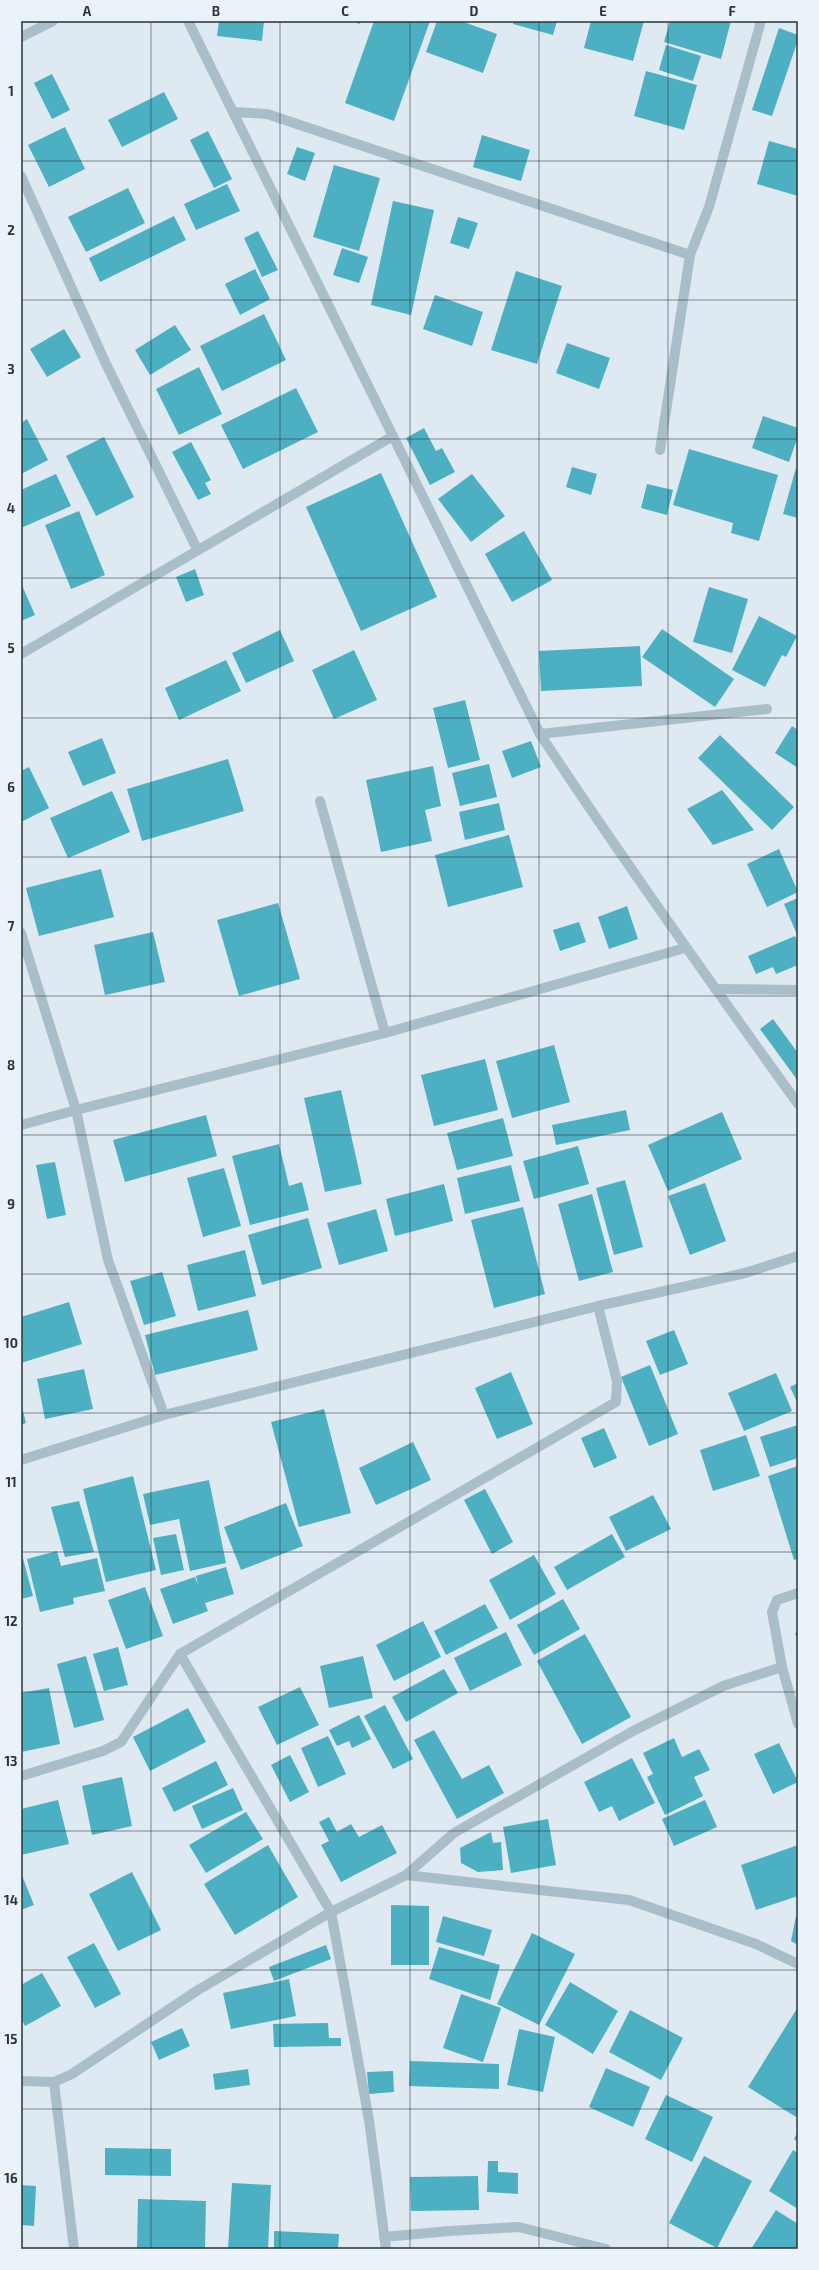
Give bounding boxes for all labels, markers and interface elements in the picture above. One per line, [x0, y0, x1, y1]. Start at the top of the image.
text: A [83, 3, 92, 19]
text: B [212, 3, 220, 19]
text: C [341, 3, 349, 19]
text: D [470, 3, 479, 19]
text: E [599, 3, 607, 19]
text: F [728, 3, 736, 19]
text: 1 [8, 83, 14, 99]
text: 2 [7, 222, 15, 238]
text: 3 [7, 361, 15, 377]
text: 4 [7, 500, 15, 516]
text: 5 [7, 640, 15, 656]
text: 6 [7, 779, 15, 795]
text: 7 [8, 918, 15, 934]
text: 8 [7, 1057, 15, 1073]
text: 9 [7, 1196, 15, 1212]
text: 10 [4, 1335, 18, 1351]
text: 11 [5, 1474, 17, 1490]
text: 12 [4, 1613, 18, 1629]
text: 13 [5, 1753, 18, 1769]
text: 14 [4, 1892, 18, 1908]
text: 15 [5, 2031, 17, 2047]
text: 16 [4, 2170, 18, 2186]

